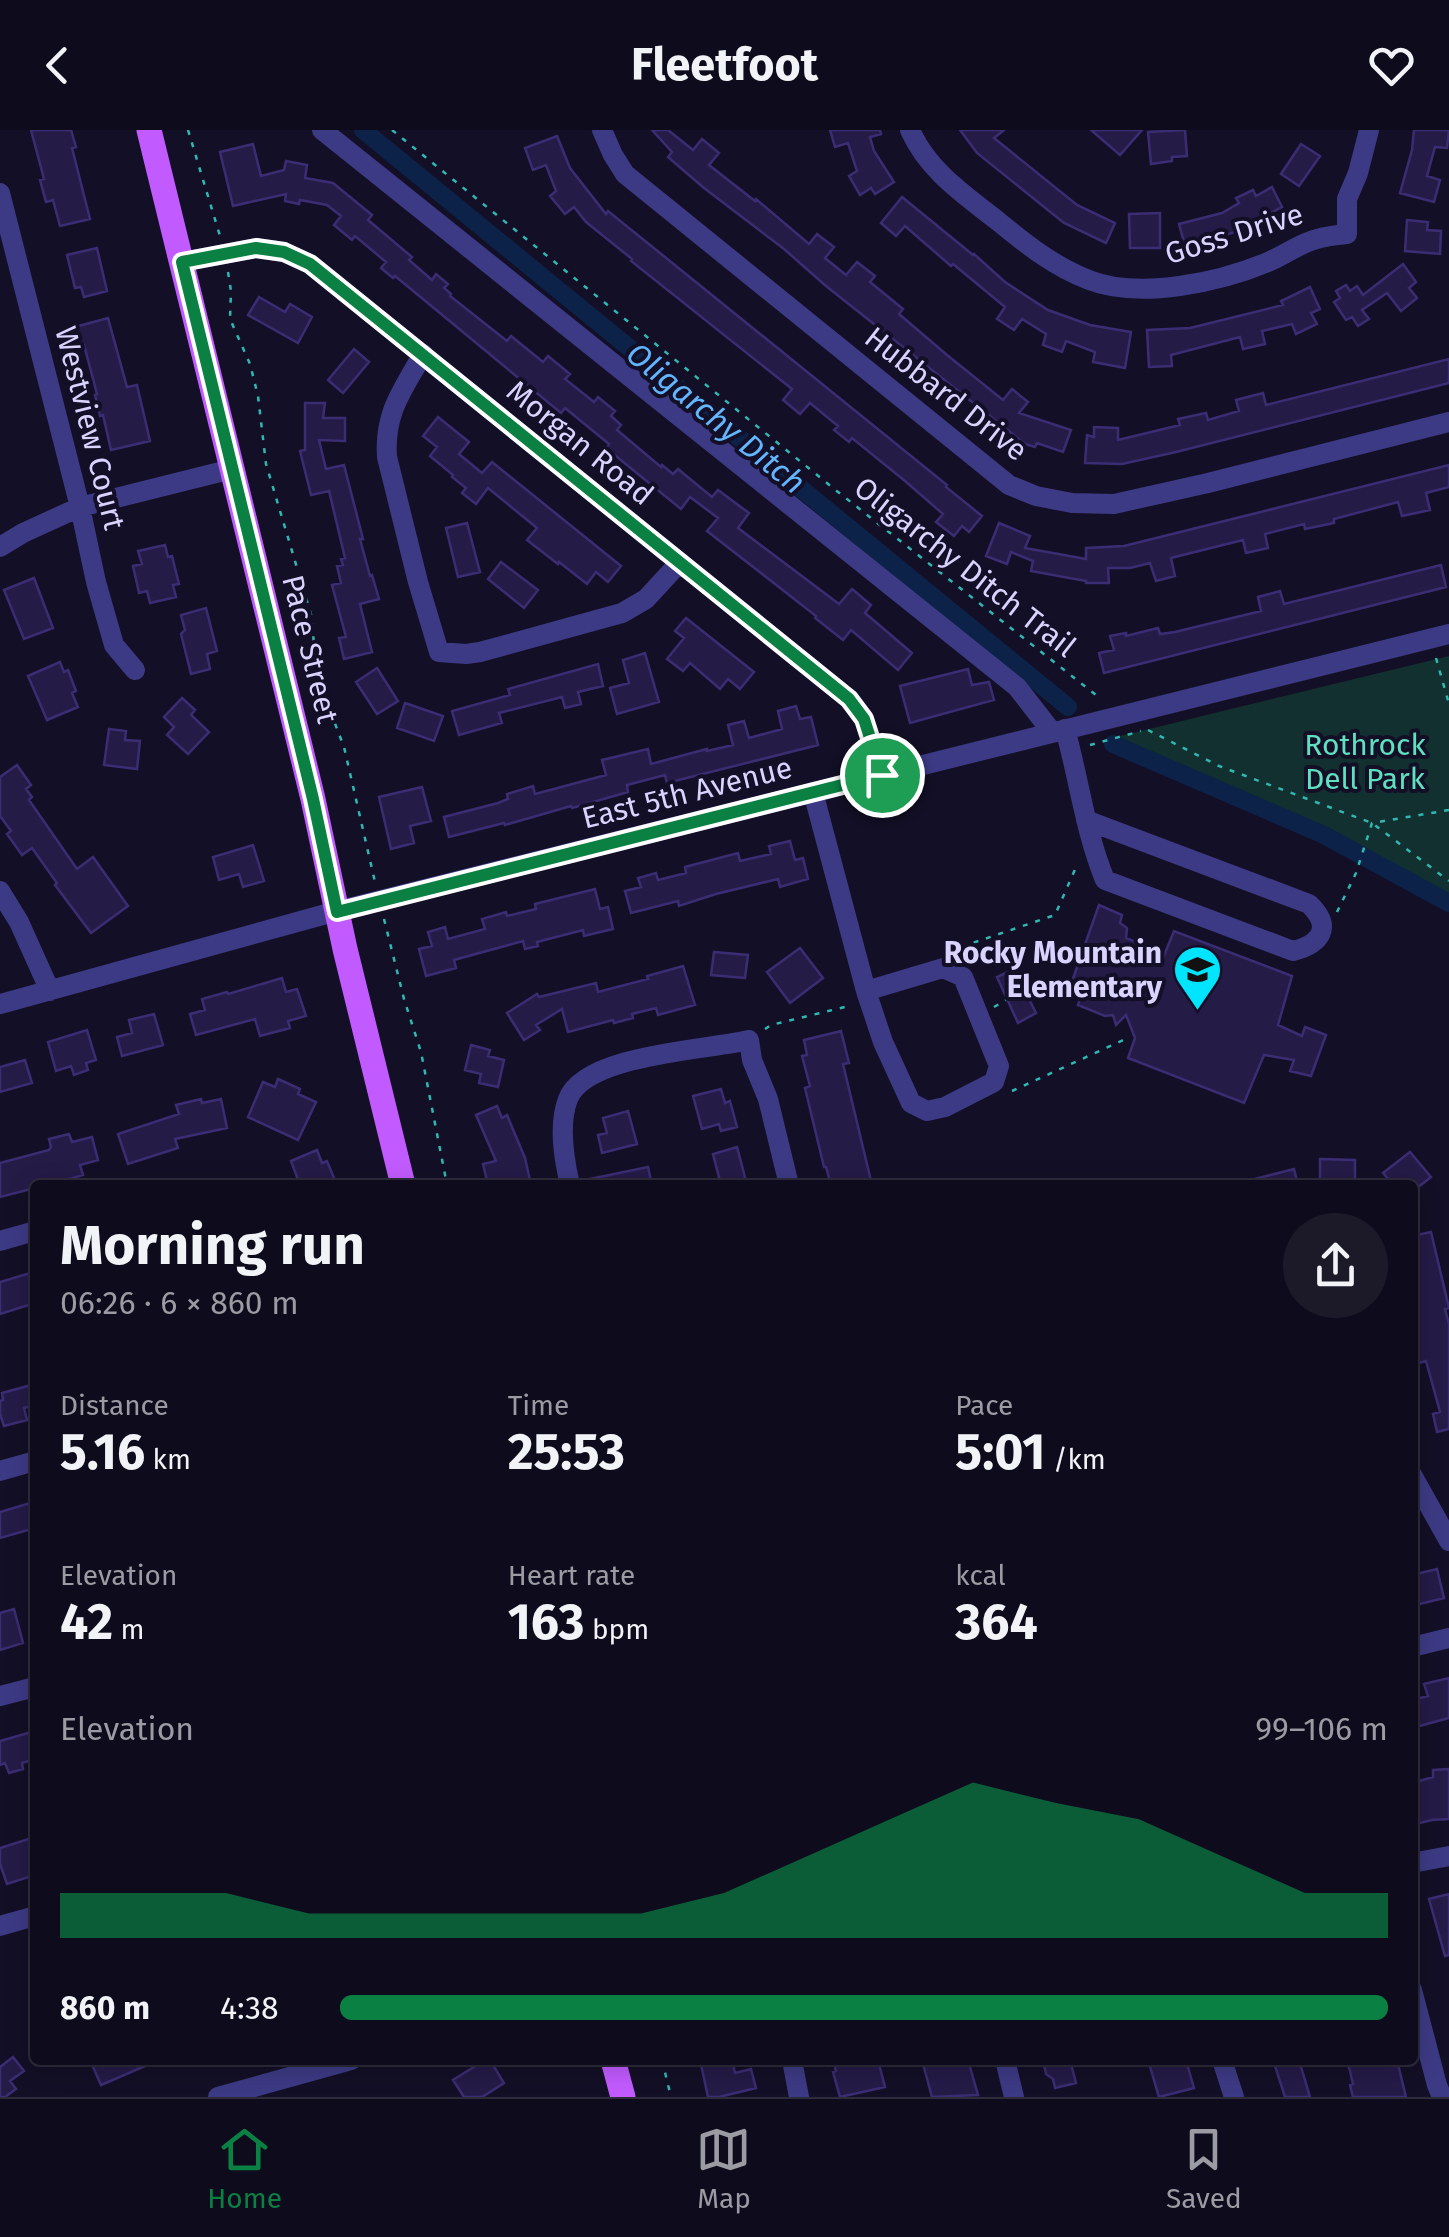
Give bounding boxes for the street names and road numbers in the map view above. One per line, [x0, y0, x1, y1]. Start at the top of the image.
street label: Goss Drive [1161, 196, 1307, 272]
street label: Hubbard Drive [858, 319, 1034, 469]
street label: Westview Court [47, 323, 133, 533]
street label: Morgan Road [499, 373, 661, 513]
street label: Oligarchy Ditch Trail [847, 469, 1083, 665]
street label: Pace Street [274, 571, 346, 727]
street label: East 5th Avenue [578, 749, 796, 837]

